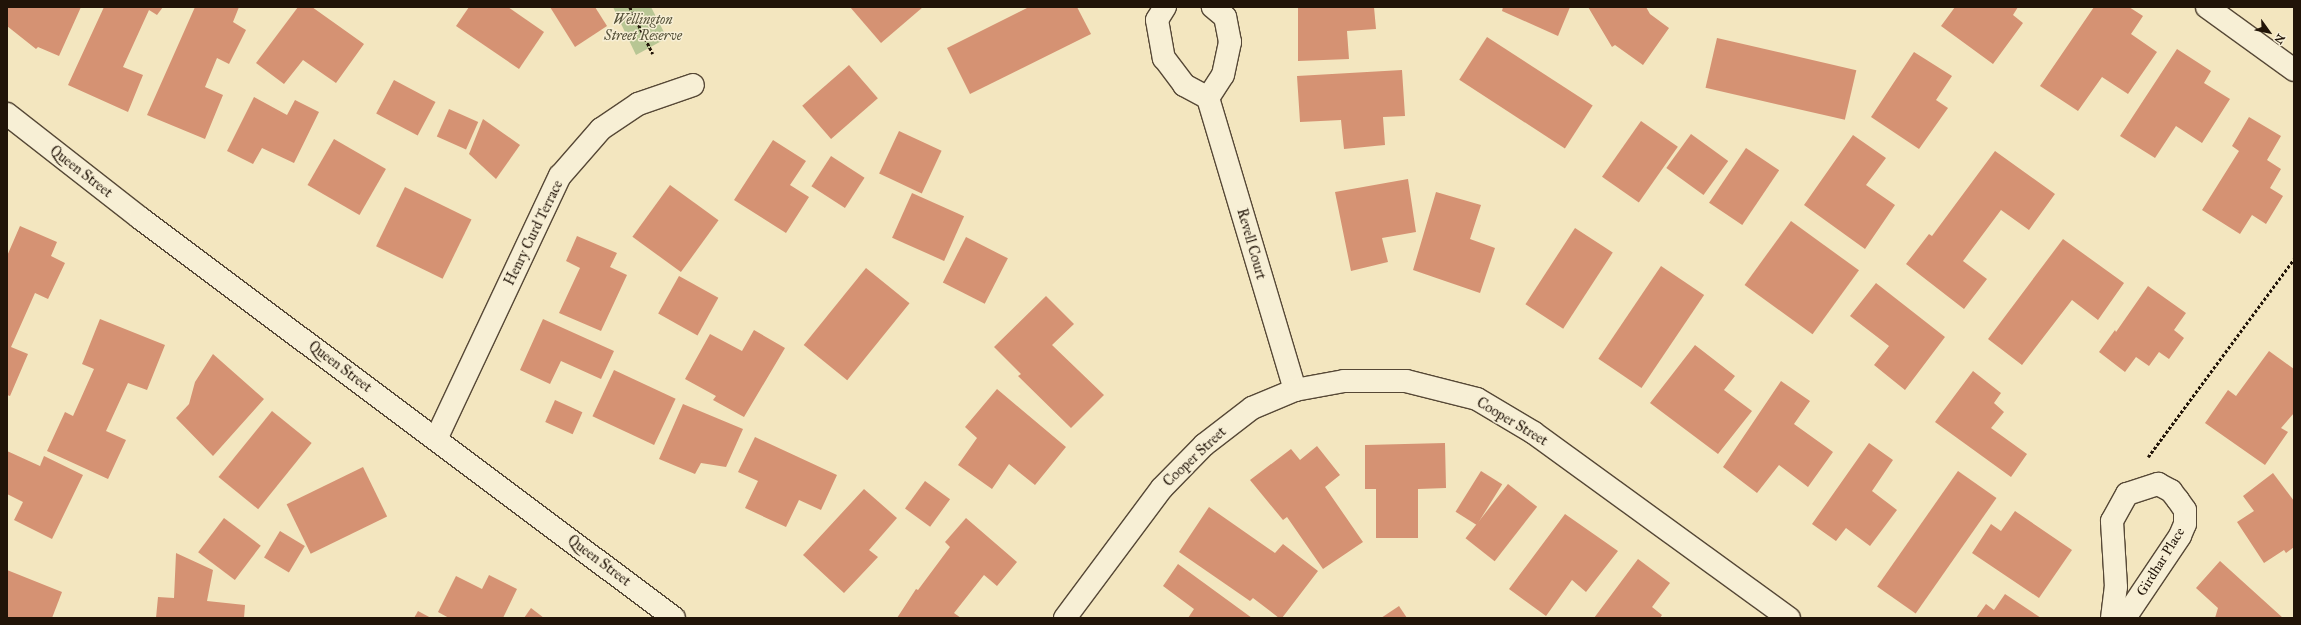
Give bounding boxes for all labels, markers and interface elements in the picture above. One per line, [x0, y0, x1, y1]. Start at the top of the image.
park label: Wellington Street Reserve [604, 12, 682, 44]
north arrow [2249, 12, 2289, 52]
text: N [2271, 31, 2287, 46]
street label: Queen Street [47, 142, 115, 202]
street label: Henry Curd Terrace [501, 178, 567, 288]
street label: Revell Court [1233, 207, 1269, 281]
street label: Queen Street [305, 338, 375, 396]
street label: Cooper Street [1473, 394, 1551, 450]
street label: Cooper Street [1160, 424, 1230, 490]
street label: Girdhar Place [2133, 525, 2189, 599]
street label: Queen Street [564, 532, 634, 590]

